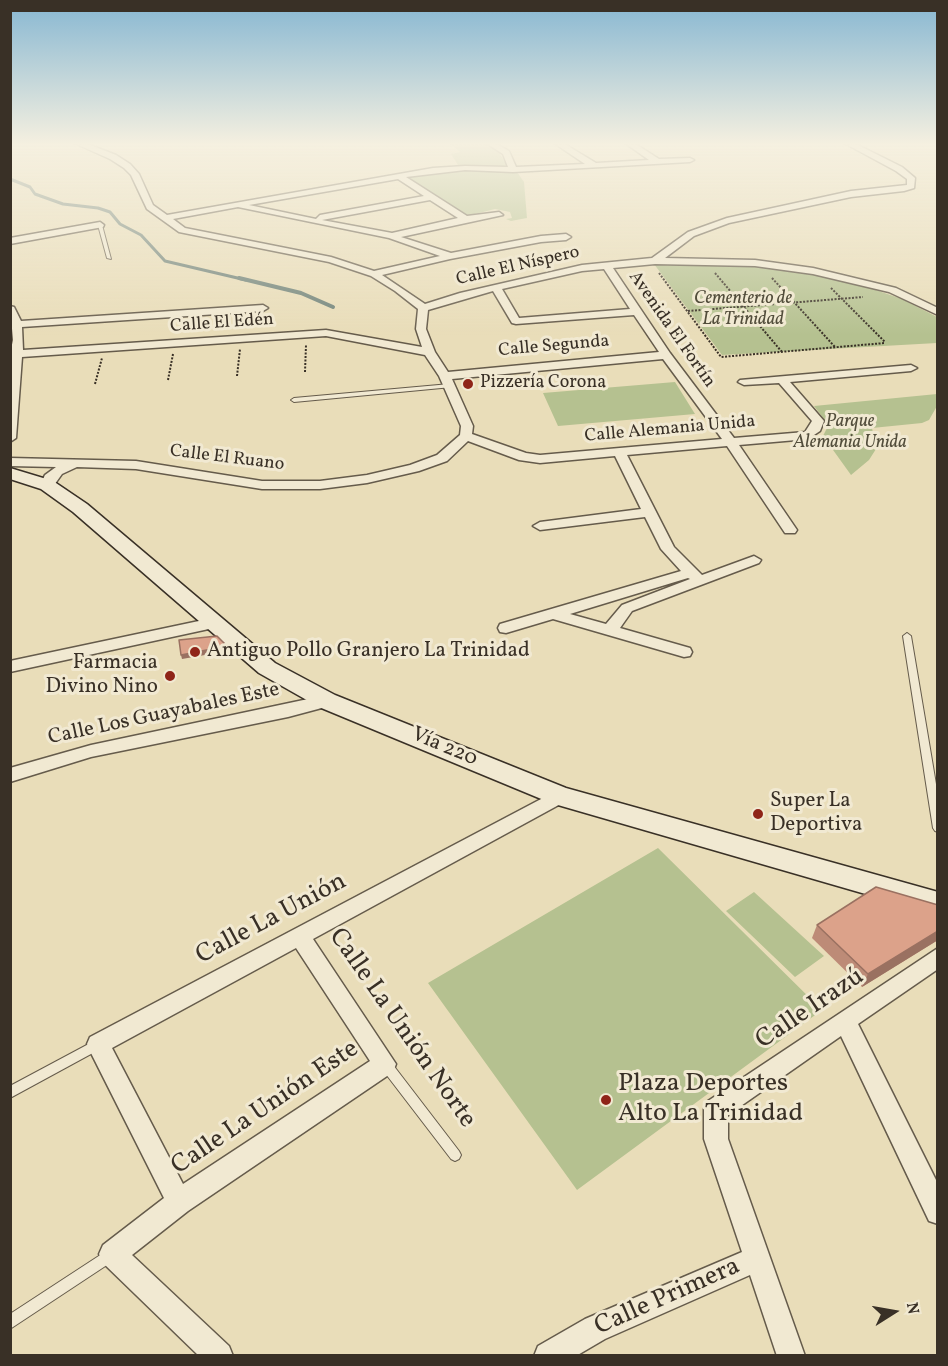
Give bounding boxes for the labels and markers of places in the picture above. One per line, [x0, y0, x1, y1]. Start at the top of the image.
place label: Pizzería Corona [480, 373, 606, 395]
marker: Pizzería Corona [461, 377, 475, 391]
place label: Antiguo Pollo Granjero La Trinidad [207, 639, 530, 665]
marker: Antiguo Pollo Granjero La Trinidad [188, 645, 202, 659]
place label: Farmacia Divino Nino [45, 651, 158, 701]
marker: Farmacia Divino Nino [163, 669, 177, 683]
place label: Super La Deportiva [770, 789, 863, 839]
marker: Super La Deportiva [751, 807, 765, 821]
place label: Plaza Deportes Alto La Trinidad [618, 1069, 803, 1130]
marker: Plaza Deportes Alto La Trinidad [599, 1093, 613, 1107]

